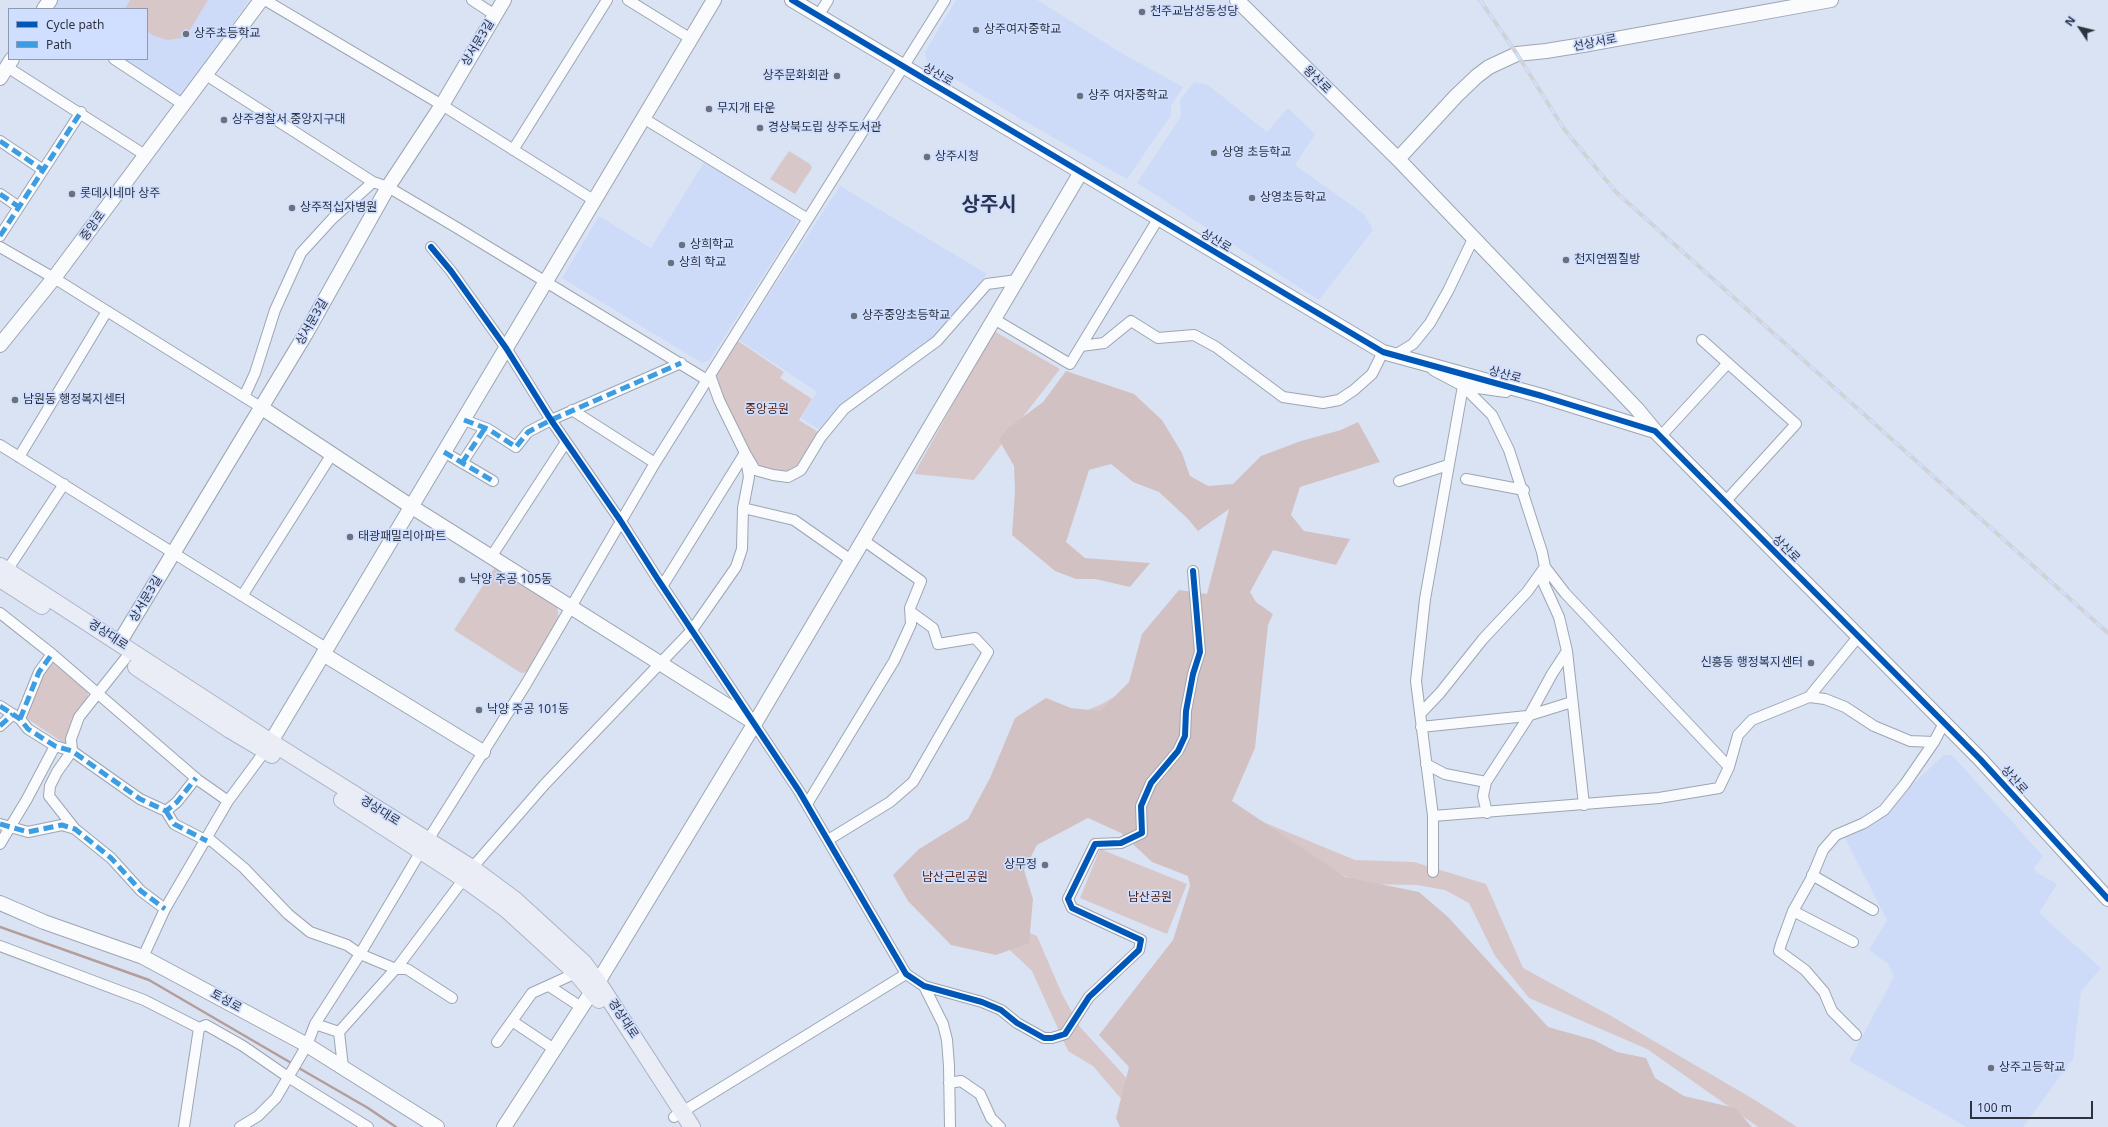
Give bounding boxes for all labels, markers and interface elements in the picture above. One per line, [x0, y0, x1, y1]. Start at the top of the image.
place label: 천주교남성동성당 [1150, 5, 1238, 19]
marker: 천주교남성동성당 [1137, 7, 1147, 17]
legend [8, 8, 148, 60]
north arrow [2060, 8, 2100, 48]
text: N [2061, 13, 2078, 29]
text: Cycle path [46, 16, 104, 33]
street label: 상서문3길 [459, 17, 497, 69]
place label: 상주여자중학교 [984, 23, 1061, 37]
marker: 상주여자중학교 [971, 25, 981, 35]
place label: 상주초등학교 [194, 27, 260, 41]
marker: 상주초등학교 [181, 29, 191, 39]
street label: 선상서로 [1572, 32, 1618, 54]
text: Path [46, 36, 72, 53]
street label: 상산로 [920, 60, 956, 90]
street label: 왕산로 [1300, 63, 1334, 97]
place label: 상주문화회관 [763, 69, 829, 83]
marker: 상주문화회관 [832, 71, 842, 81]
place label: 상주 여자중학교 [1088, 89, 1168, 103]
marker: 상주 여자중학교 [1075, 91, 1085, 101]
place label: 무지개 타운 [717, 102, 775, 116]
marker: 무지개 타운 [704, 104, 714, 114]
place label: 상주경찰서 중앙지구대 [232, 113, 346, 127]
marker: 상주경찰서 중앙지구대 [219, 115, 229, 125]
place label: 경상북도립 상주도서관 [768, 121, 882, 135]
marker: 경상북도립 상주도서관 [755, 123, 765, 133]
place label: 상영 초등학교 [1222, 146, 1291, 160]
marker: 상영 초등학교 [1209, 148, 1219, 158]
place label: 상주시청 [935, 150, 979, 164]
marker: 상주시청 [922, 152, 932, 162]
place label: 롯데시네마 상주 [80, 187, 160, 201]
marker: 롯데시네마 상주 [67, 189, 77, 199]
place label: 상영초등학교 [1260, 191, 1326, 205]
district label: 상주시 [961, 193, 1017, 217]
marker: 상영초등학교 [1247, 193, 1257, 203]
place label: 상주적십자병원 [300, 201, 377, 215]
marker: 상주적십자병원 [287, 203, 297, 213]
street label: 중앙로 [77, 208, 109, 244]
street label: 상산로 [1198, 226, 1234, 256]
place label: 상희학교 [690, 238, 734, 252]
marker: 상희학교 [677, 240, 687, 250]
place label: 천지연찜질방 [1574, 253, 1640, 267]
marker: 천지연찜질방 [1561, 255, 1571, 265]
place label: 상희 학교 [679, 256, 726, 270]
marker: 상희 학교 [666, 258, 676, 268]
street label: 상서문3길 [293, 296, 331, 348]
place label: 상주중앙초등학교 [862, 309, 950, 323]
marker: 상주중앙초등학교 [849, 311, 859, 321]
street label: 상산로 [1487, 364, 1523, 386]
place label: 남원동 행정복지센터 [23, 393, 125, 407]
marker: 남원동 행정복지센터 [10, 395, 20, 405]
park label: 중앙공원 [745, 403, 789, 417]
place label: 태광패밀리아파트 [358, 530, 446, 544]
marker: 태광패밀리아파트 [345, 532, 355, 542]
street label: 상산로 [1769, 532, 1803, 566]
street label: 상서문3길 [127, 573, 165, 625]
place label: 낙양 주공 105동 [470, 573, 552, 587]
marker: 낙양 주공 105동 [457, 575, 467, 585]
street label: 경상대로 [86, 617, 130, 653]
place label: 신흥동 행정복지센터 [1701, 656, 1803, 670]
marker: 신흥동 행정복지센터 [1806, 658, 1816, 668]
place label: 낙양 주공 101동 [487, 703, 569, 717]
marker: 낙양 주공 101동 [474, 705, 484, 715]
street label: 상산로 [1998, 763, 2030, 797]
street label: 경상대로 [357, 793, 403, 829]
place label: 상무정 [1004, 858, 1037, 872]
marker: 상무정 [1040, 860, 1050, 870]
park label: 남산근린공원 [922, 871, 988, 885]
park label: 남산공원 [1128, 891, 1172, 905]
street label: 토성로 [208, 987, 244, 1015]
street label: 경상대로 [605, 997, 641, 1041]
place label: 상주고등학교 [1999, 1061, 2065, 1075]
marker: 상주고등학교 [1986, 1063, 1996, 1073]
scale bar [1972, 1093, 2095, 1119]
text: 100 m [1977, 1099, 2012, 1116]

